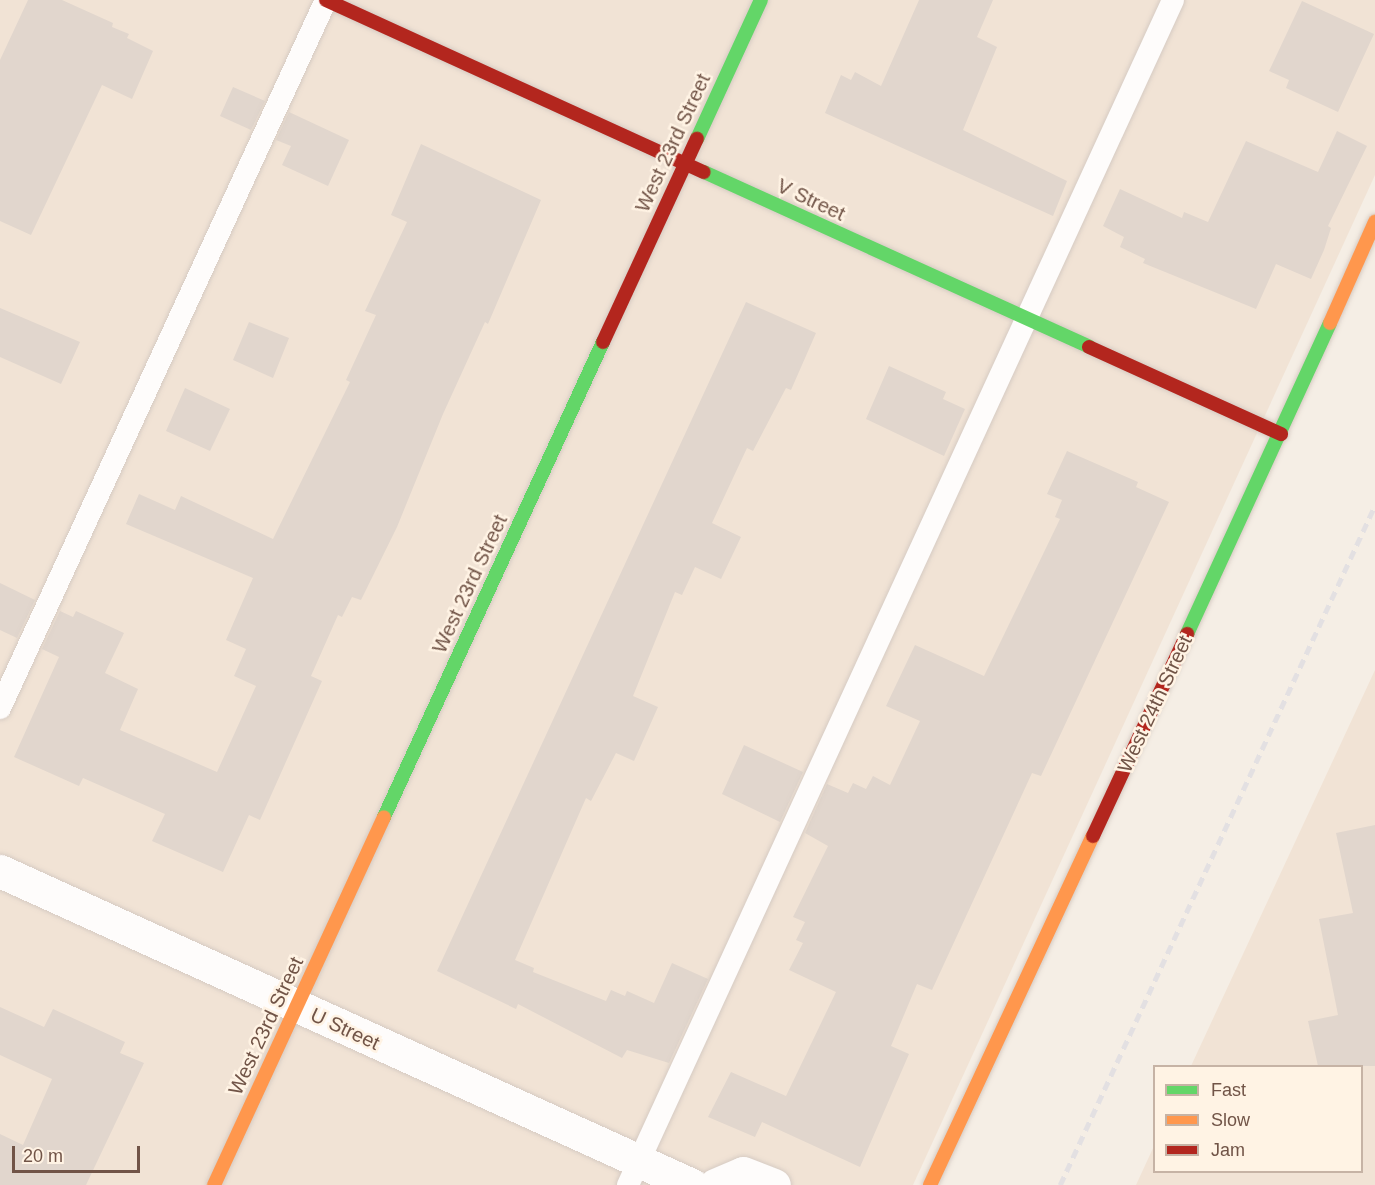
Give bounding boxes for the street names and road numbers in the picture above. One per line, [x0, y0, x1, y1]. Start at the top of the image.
street label: West 23rd Street [630, 70, 716, 216]
street label: V Street [773, 174, 849, 226]
street label: West 23rd Street [427, 511, 513, 657]
street label: West 24th Street [1113, 632, 1197, 776]
street label: West 23rd Street [223, 953, 309, 1099]
street label: U Street [307, 1003, 383, 1055]

